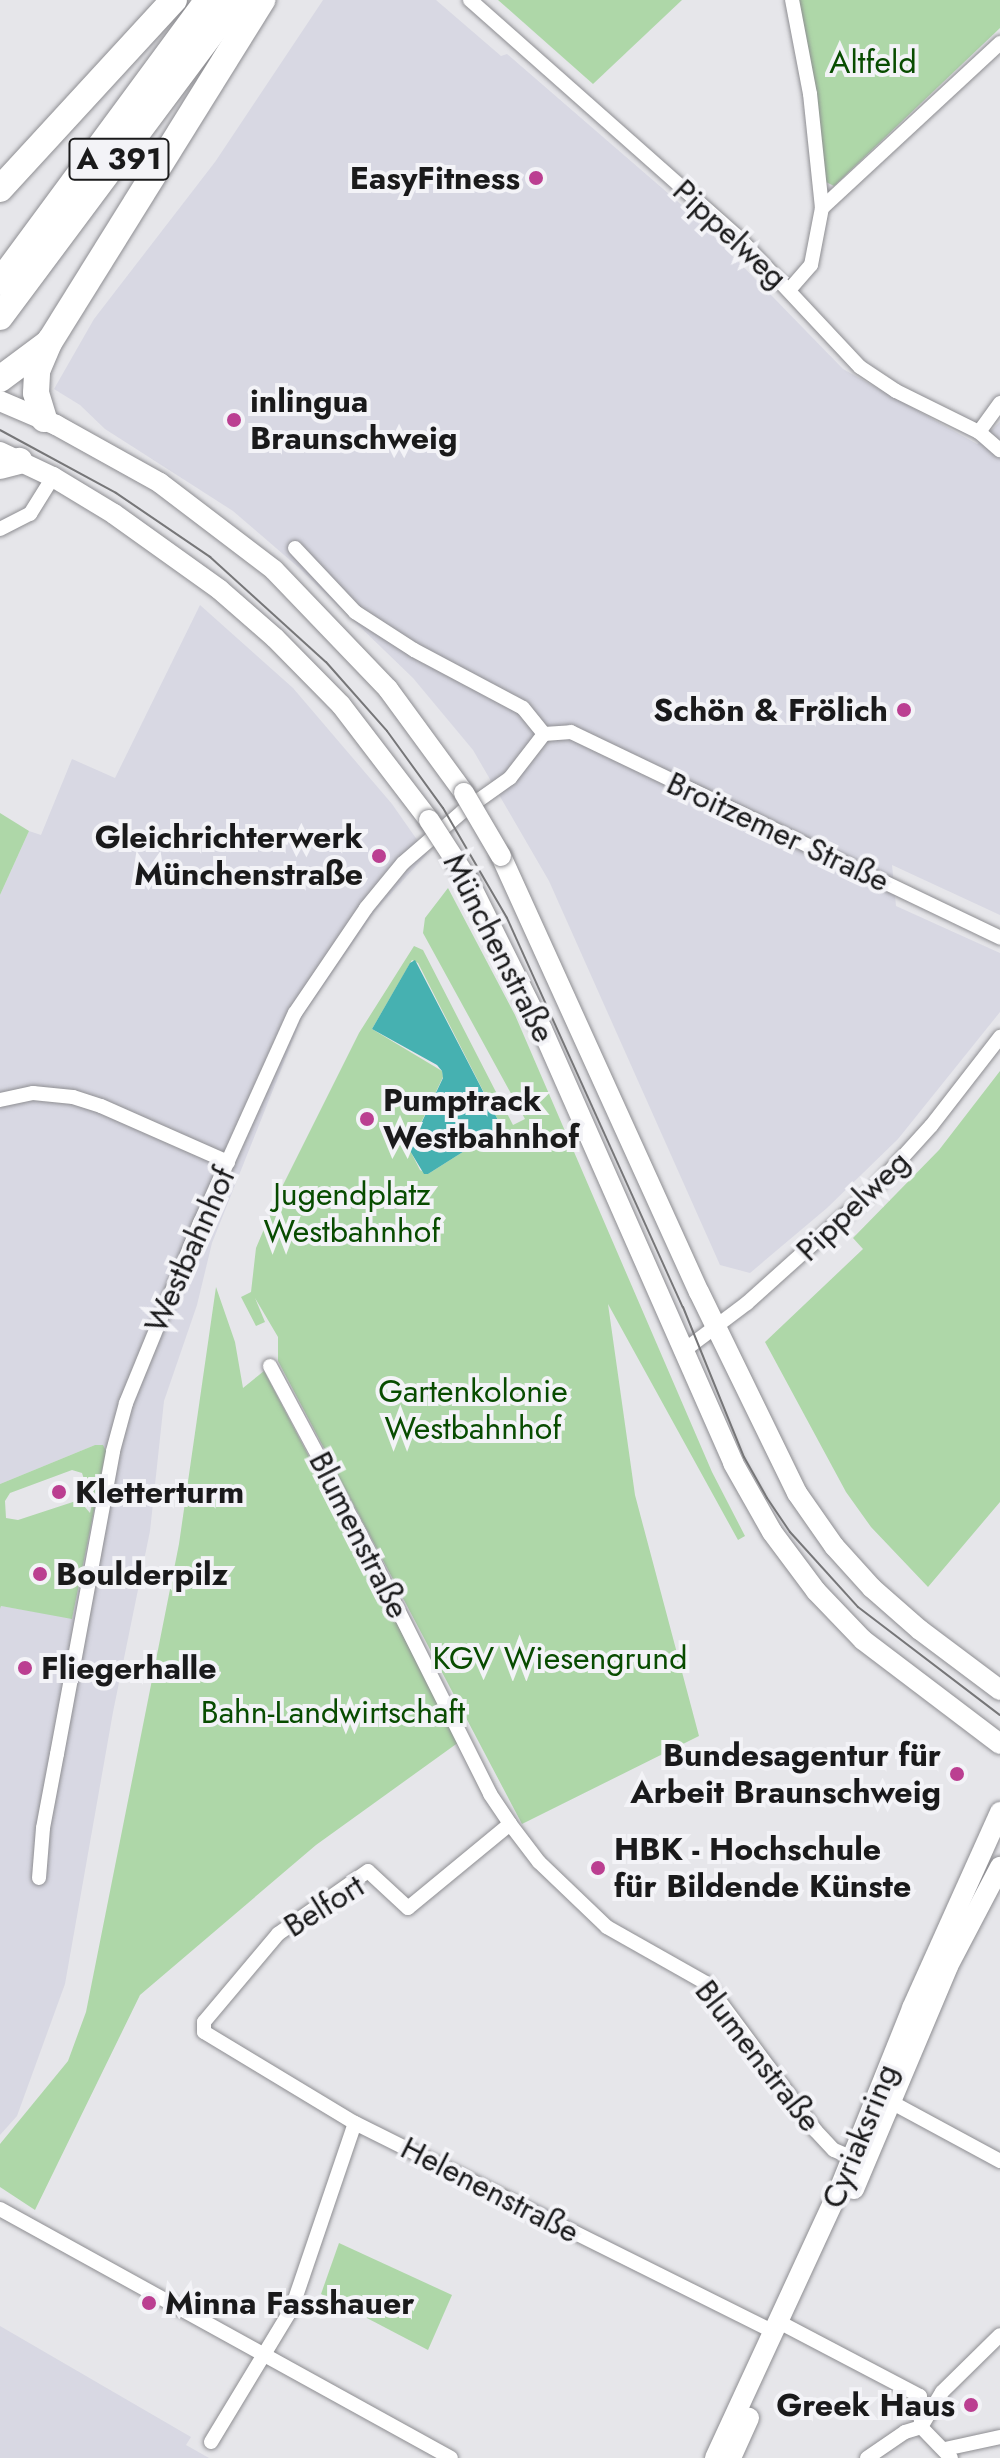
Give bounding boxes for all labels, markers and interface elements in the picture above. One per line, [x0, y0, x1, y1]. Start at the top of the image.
park label: Altfeld [829, 43, 917, 81]
road number: A 391 [67, 133, 171, 185]
place label: EasyFitness [350, 159, 520, 197]
marker: EasyFitness [527, 169, 545, 187]
street label: Pippelweg [665, 171, 795, 297]
place label: inlingua Braunschweig [250, 383, 457, 458]
marker: inlingua Braunschweig [225, 411, 243, 429]
place label: Schön & Frölich [653, 691, 888, 729]
marker: Schön & Frölich [895, 701, 913, 719]
street label: Broitzemer Straße [661, 764, 895, 900]
place label: Gleichrichterwerk Münchenstraße [95, 819, 363, 894]
marker: Gleichrichterwerk Münchenstraße [370, 847, 388, 865]
street label: Münchenstraße [435, 847, 563, 1049]
place label: Pumptrack Westbahnhof [383, 1082, 579, 1157]
marker: Pumptrack Westbahnhof [358, 1110, 376, 1128]
street label: Pippelweg [789, 1143, 917, 1269]
street label: Westbahnhof [136, 1161, 244, 1339]
park label: Jugendplatz Westbahnhof [264, 1176, 440, 1251]
park label: Gartenkolonie Westbahnhof [378, 1373, 568, 1448]
street label: Blumenstraße [301, 1445, 417, 1625]
place label: Kletterturm [75, 1473, 244, 1511]
marker: Kletterturm [50, 1483, 68, 1501]
place label: Boulderpilz [56, 1555, 228, 1593]
marker: Boulderpilz [31, 1565, 49, 1583]
park label: KGV Wiesengrund [433, 1639, 687, 1677]
place label: Fliegerhalle [41, 1649, 217, 1687]
marker: Fliegerhalle [16, 1659, 34, 1677]
park label: Bahn-Landwirtschaft [201, 1693, 465, 1731]
place label: Bundesagentur für Arbeit Braunschweig [630, 1737, 941, 1812]
marker: Bundesagentur für Arbeit Braunschweig [948, 1765, 966, 1783]
place label: HBK - Hochschule für Bildende Künste [614, 1831, 911, 1906]
marker: HBK - Hochschule für Bildende Künste [589, 1859, 607, 1877]
street label: Belfort [277, 1867, 371, 1945]
street label: Blumenstraße [687, 1973, 829, 2139]
street label: Cyriaksring [814, 2058, 906, 2214]
street label: Helenenstraße [395, 2129, 585, 2251]
place label: Minna Fasshauer [165, 2284, 415, 2322]
marker: Minna Fasshauer [140, 2294, 158, 2312]
place label: Greek Haus [776, 2386, 955, 2424]
marker: Greek Haus [962, 2396, 980, 2414]

